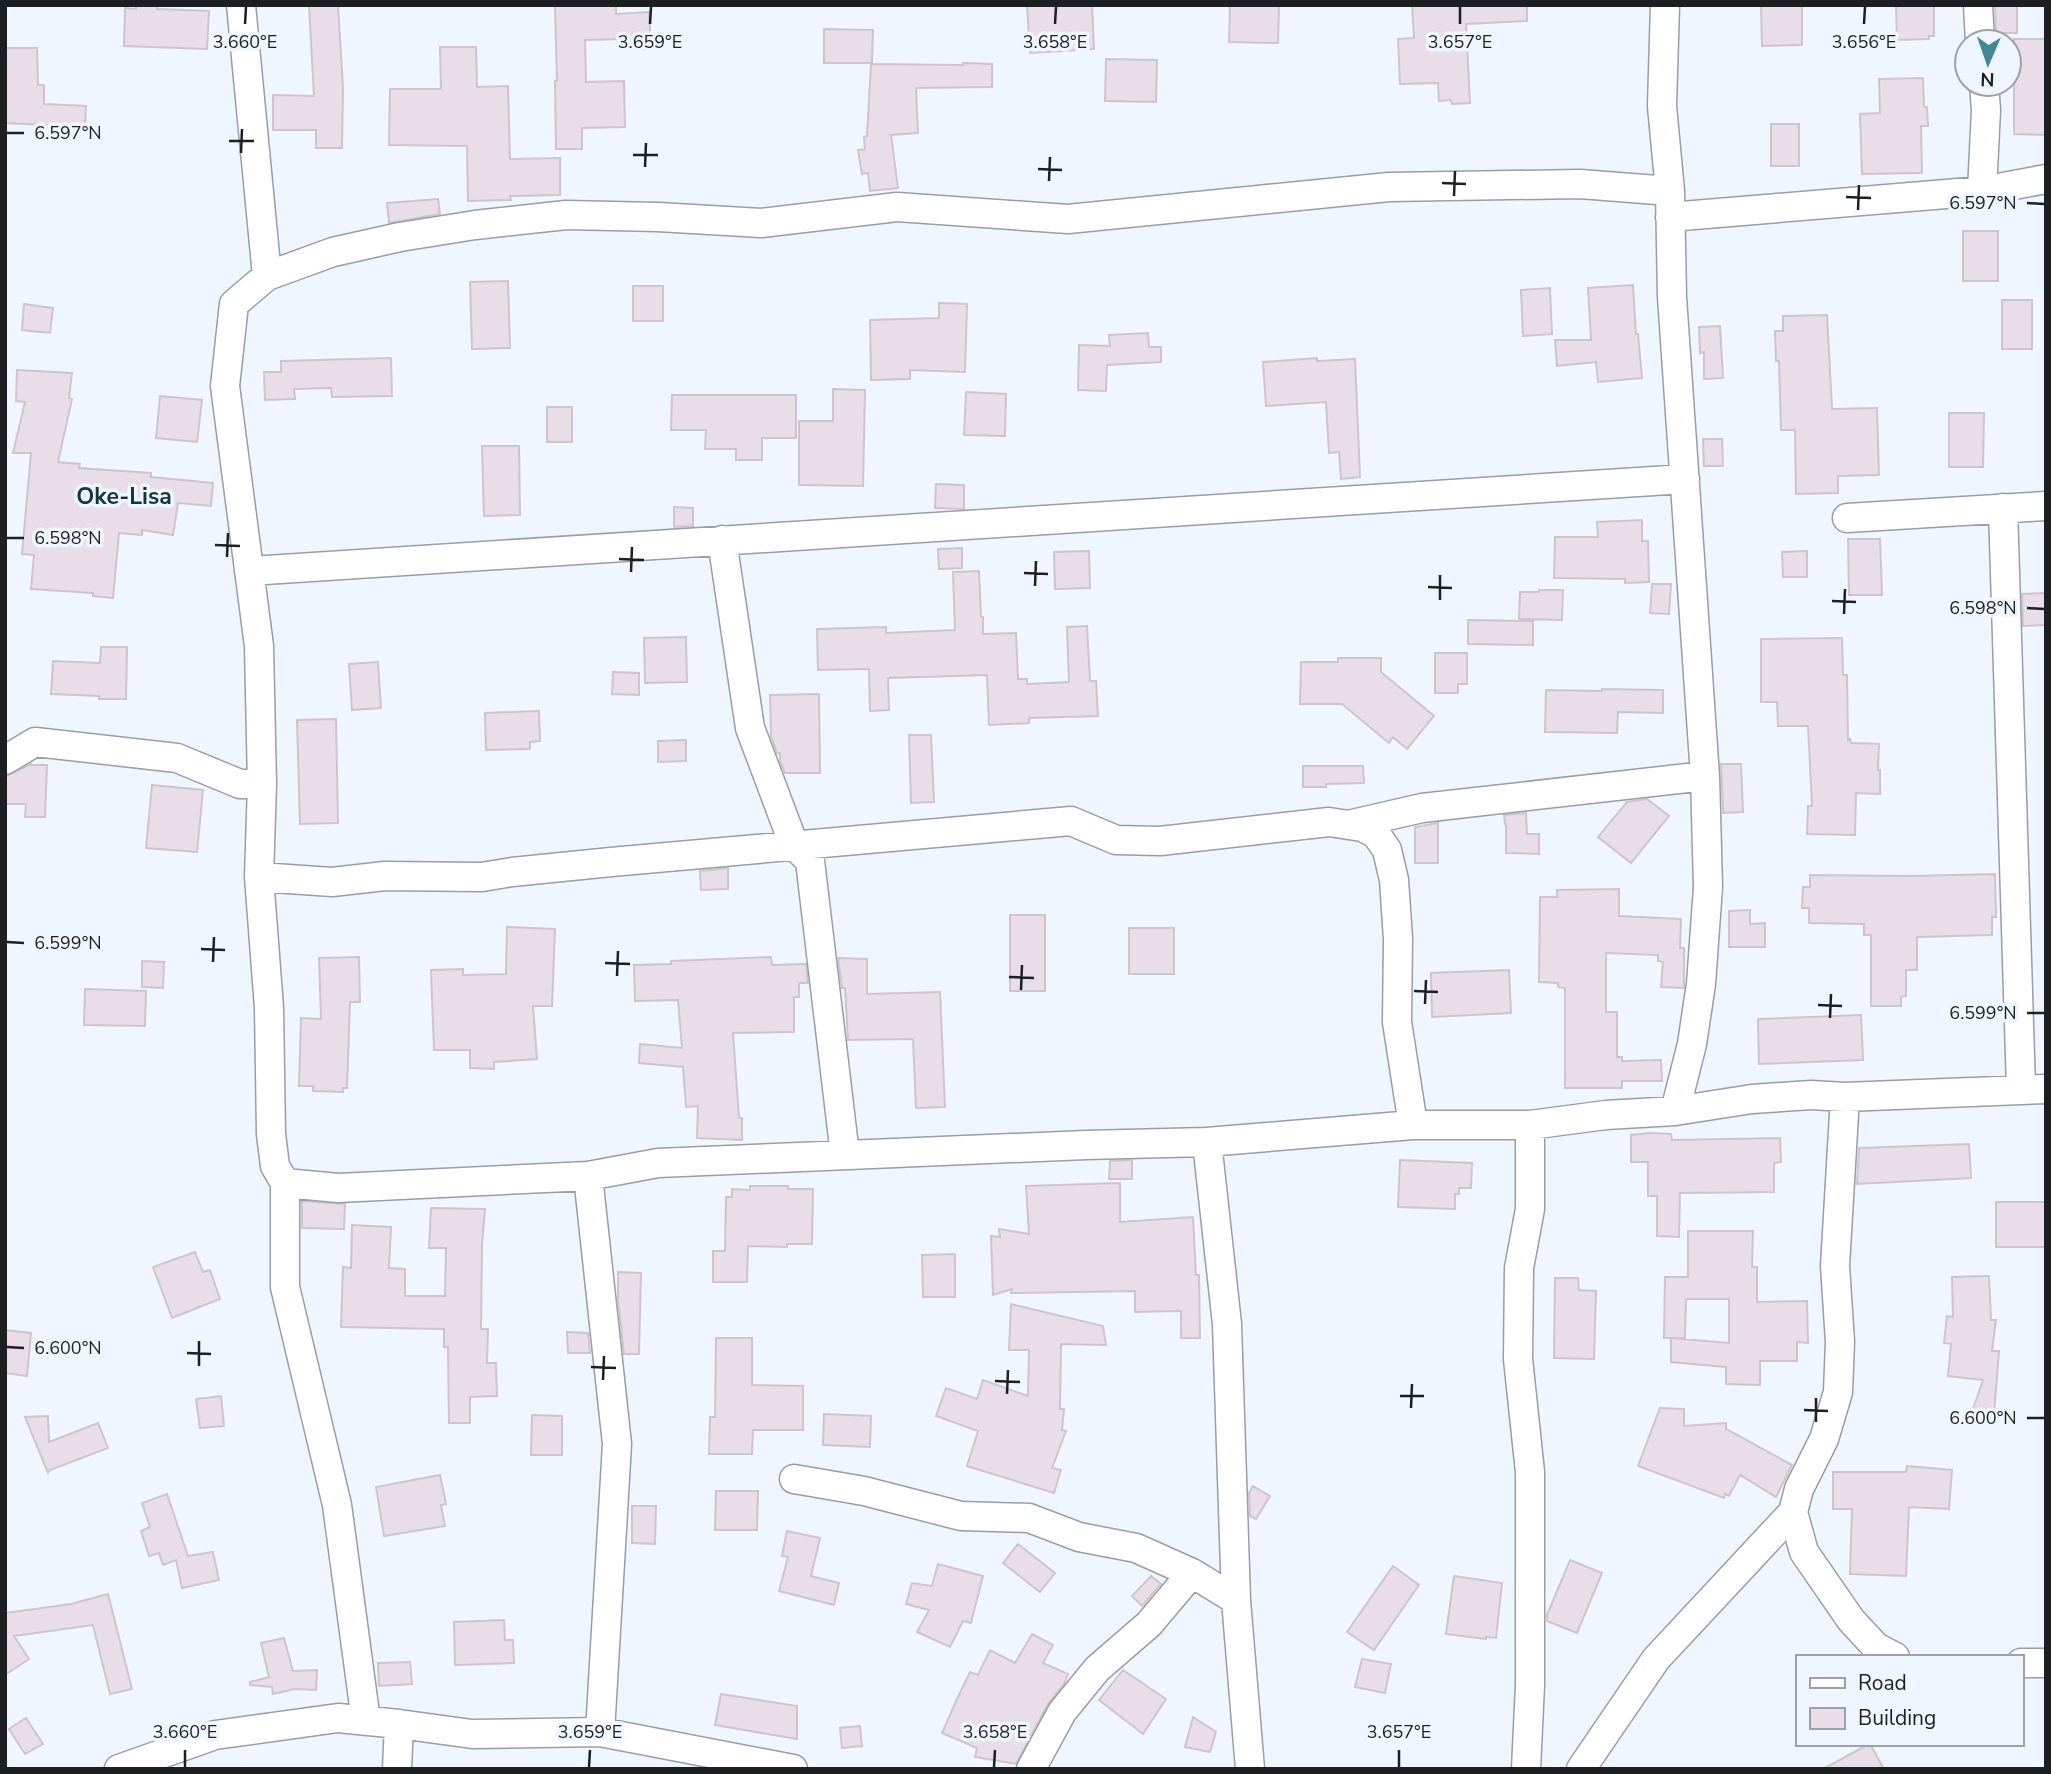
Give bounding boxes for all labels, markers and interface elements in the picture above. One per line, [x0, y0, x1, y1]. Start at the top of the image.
north arrow [1953, 28, 2023, 98]
text: 3.660°E [213, 30, 277, 54]
text: 3.659°E [618, 30, 682, 54]
text: 3.658°E [1023, 30, 1087, 54]
text: 3.657°E [1428, 30, 1492, 54]
text: 3.656°E [1832, 30, 1896, 54]
text: N [1980, 66, 1995, 92]
text: 6.597°N [34, 121, 102, 145]
text: 6.597°N [1949, 191, 2017, 215]
district label: Oke-Lisa [76, 481, 172, 512]
text: 6.598°N [34, 526, 102, 550]
text: 6.598°N [1949, 596, 2017, 620]
text: 6.599°N [34, 931, 102, 955]
text: 6.599°N [1949, 1001, 2017, 1025]
text: 6.600°N [34, 1336, 102, 1360]
text: 6.600°N [1949, 1406, 2017, 1430]
legend [1796, 1655, 2023, 1746]
text: Road [1858, 1669, 1907, 1697]
text: Building [1858, 1704, 1936, 1732]
text: 3.660°E [153, 1720, 217, 1744]
text: 3.659°E [558, 1720, 622, 1744]
text: 3.658°E [963, 1720, 1027, 1744]
text: 3.657°E [1367, 1720, 1431, 1744]

